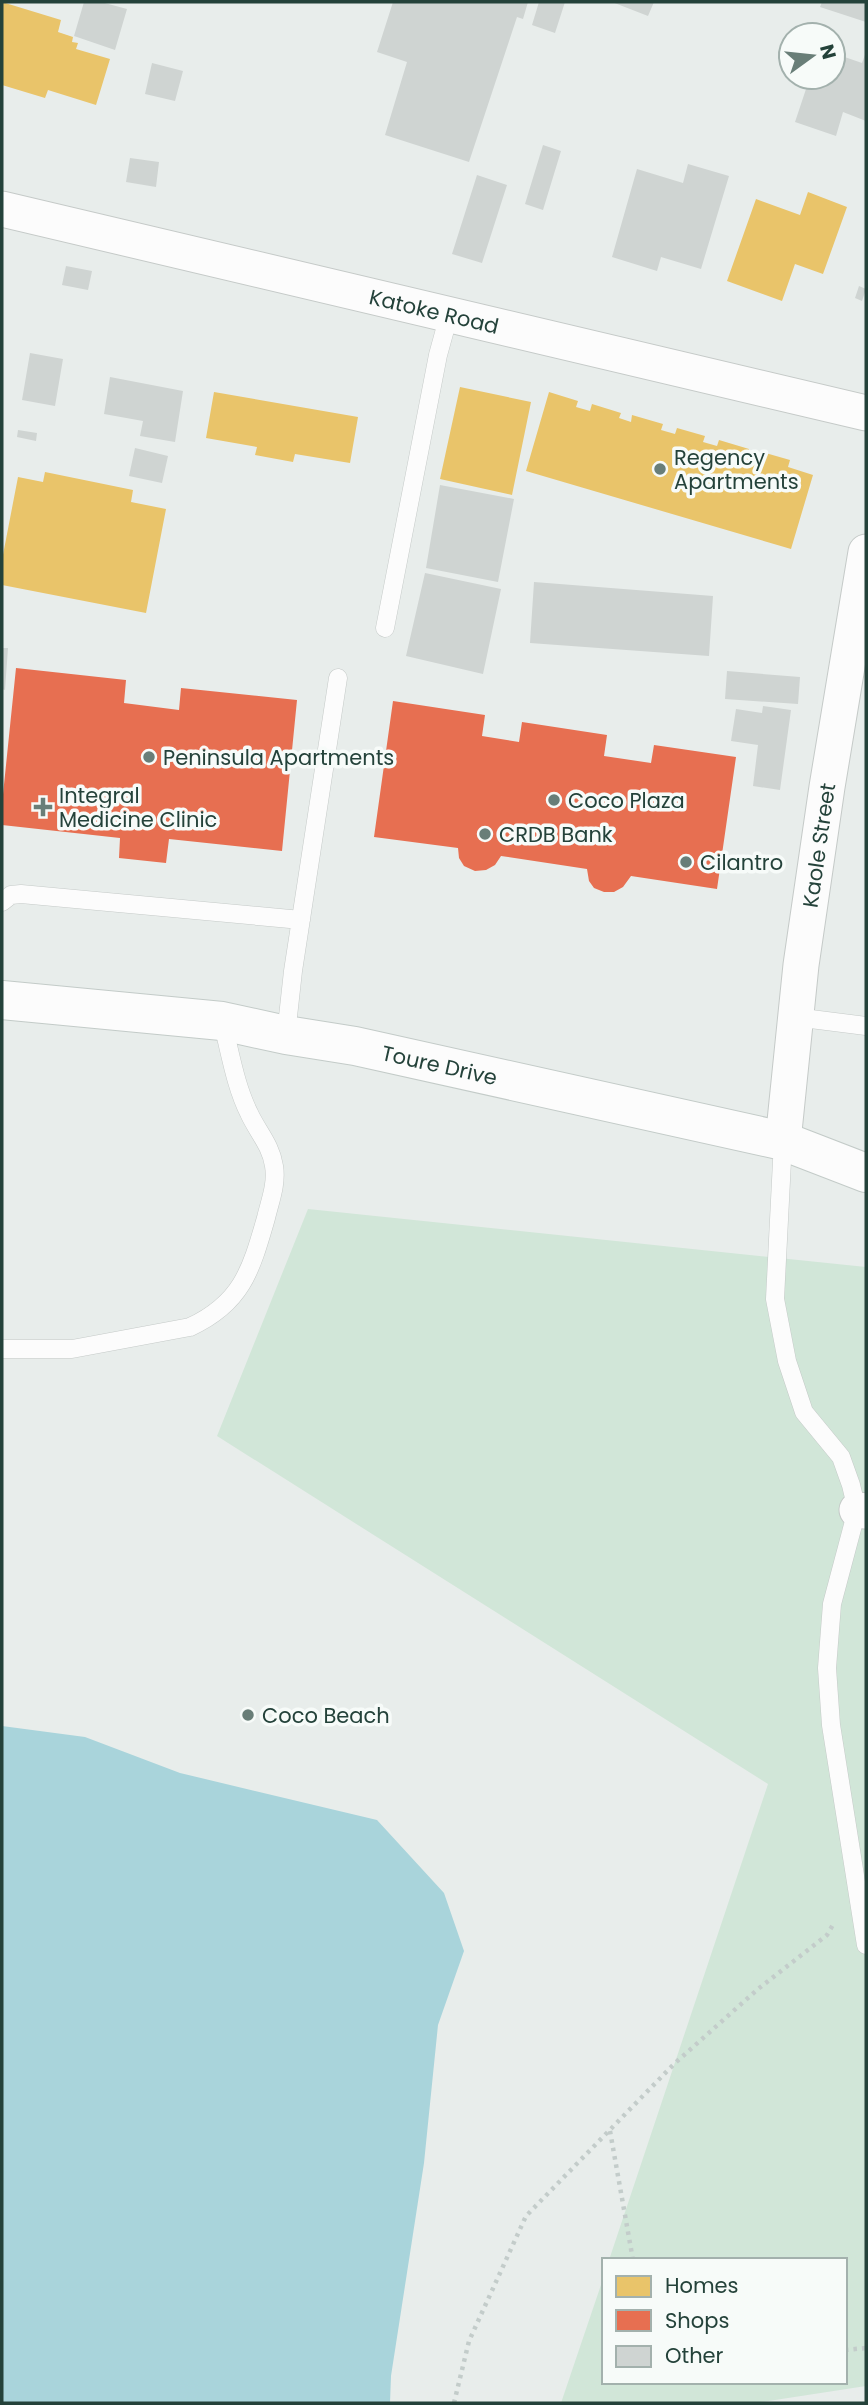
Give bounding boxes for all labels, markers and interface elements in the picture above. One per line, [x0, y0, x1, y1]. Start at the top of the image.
north arrow [777, 21, 847, 91]
text: N [813, 41, 843, 62]
street label: Katoke Road [367, 282, 502, 340]
place label: Regency Apartments [674, 443, 799, 496]
marker: Regency Apartments [652, 461, 668, 477]
place label: Peninsula Apartments [163, 743, 394, 772]
marker: Peninsula Apartments [141, 749, 157, 765]
place label: Integral Medicine Clinic [59, 781, 217, 834]
street label: Kaole Street [795, 781, 842, 909]
place label: Coco Plaza [568, 786, 685, 815]
marker: Coco Plaza [546, 792, 562, 808]
marker: Integral Medicine Clinic [33, 797, 53, 817]
place label: CRDB Bank [499, 820, 613, 849]
marker: CRDB Bank [477, 826, 493, 842]
place label: Cilantro [700, 848, 783, 877]
marker: Cilantro [678, 854, 694, 870]
street label: Toure Drive [379, 1038, 500, 1092]
place label: Coco Beach [262, 1701, 390, 1730]
marker: Coco Beach [240, 1707, 256, 1723]
legend [602, 2258, 847, 2384]
text: Homes [665, 2271, 739, 2300]
text: Shops [665, 2306, 729, 2335]
text: Other [665, 2341, 724, 2370]

